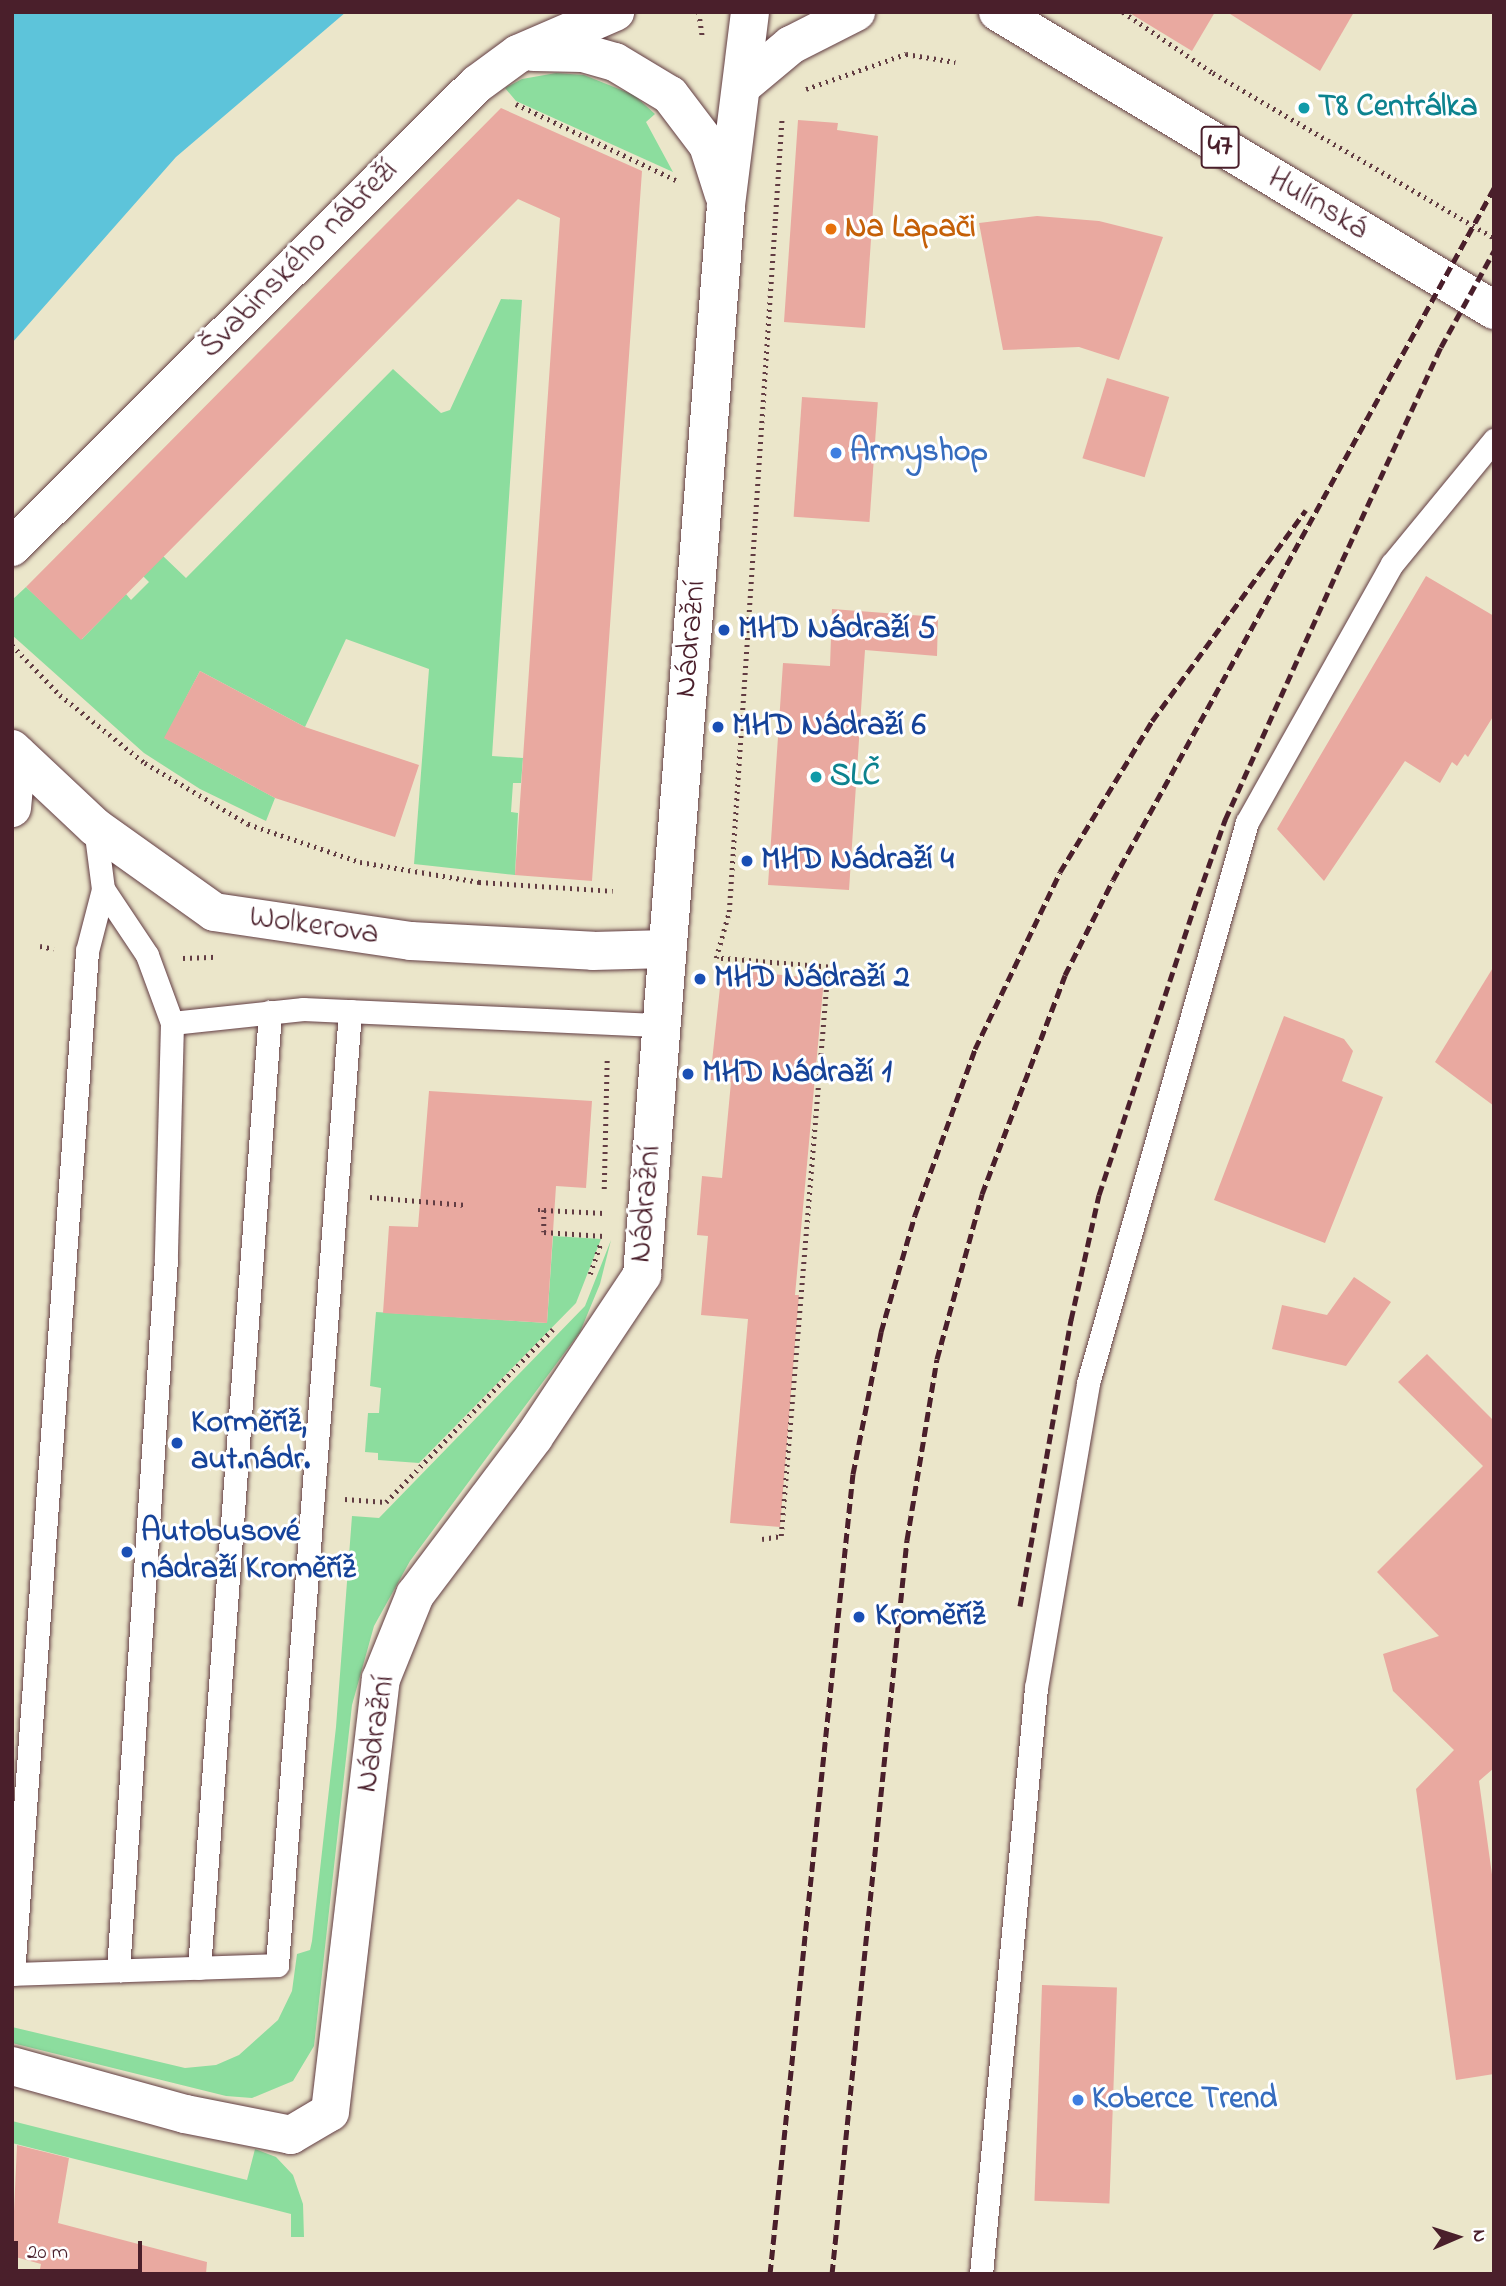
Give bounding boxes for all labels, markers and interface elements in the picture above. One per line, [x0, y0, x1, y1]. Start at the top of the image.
place label: T8 Centrálka [1318, 89, 1478, 127]
marker: T8 Centrálka [1296, 100, 1312, 116]
road number: 47 [1199, 120, 1241, 174]
street label: Švabinského nábřeží [193, 153, 407, 367]
street label: Hulínská [1260, 160, 1374, 250]
place label: Na Lapači [845, 210, 976, 248]
marker: Na Lapači [823, 221, 839, 237]
place label: Armyshop [850, 434, 988, 472]
marker: Armyshop [828, 445, 844, 461]
street label: Nádražní [668, 579, 716, 699]
place label: MHD Nádraží 5 [738, 611, 936, 649]
marker: MHD Nádraží 5 [716, 622, 732, 638]
place label: MHD Nádraží 6 [732, 708, 926, 746]
marker: MHD Nádraží 6 [710, 719, 726, 735]
place label: SLČ [830, 758, 880, 796]
marker: SLČ [808, 769, 824, 785]
place label: MHD Nádraží 4 [761, 842, 954, 880]
marker: MHD Nádraží 4 [739, 853, 755, 869]
street label: Wolkerova [247, 899, 381, 955]
place label: MHD Nádraží 2 [714, 960, 910, 998]
marker: MHD Nádraží 2 [692, 971, 708, 987]
place label: MHD Nádraží 1 [702, 1055, 892, 1093]
marker: MHD Nádraží 1 [680, 1066, 696, 1082]
street label: Nádražní [623, 1144, 671, 1264]
place label: Korměříž, aut.nádr. [191, 1406, 310, 1481]
marker: Korměříž, aut.nádr. [169, 1435, 185, 1451]
place label: Autobusové nádraží Kroměříž [141, 1515, 356, 1590]
marker: Autobusové nádraží Kroměříž [119, 1544, 135, 1560]
place label: Kroměříž [875, 1598, 985, 1636]
marker: Kroměříž [849, 1607, 869, 1627]
street label: Nádražní [349, 1673, 405, 1795]
place label: Koberce Trend [1092, 2081, 1277, 2119]
marker: Koberce Trend [1070, 2092, 1086, 2108]
north arrow [1422, 2202, 1492, 2272]
scale bar [18, 2226, 145, 2270]
text: N [1465, 2229, 1492, 2243]
text: 20 m [27, 2238, 68, 2268]

